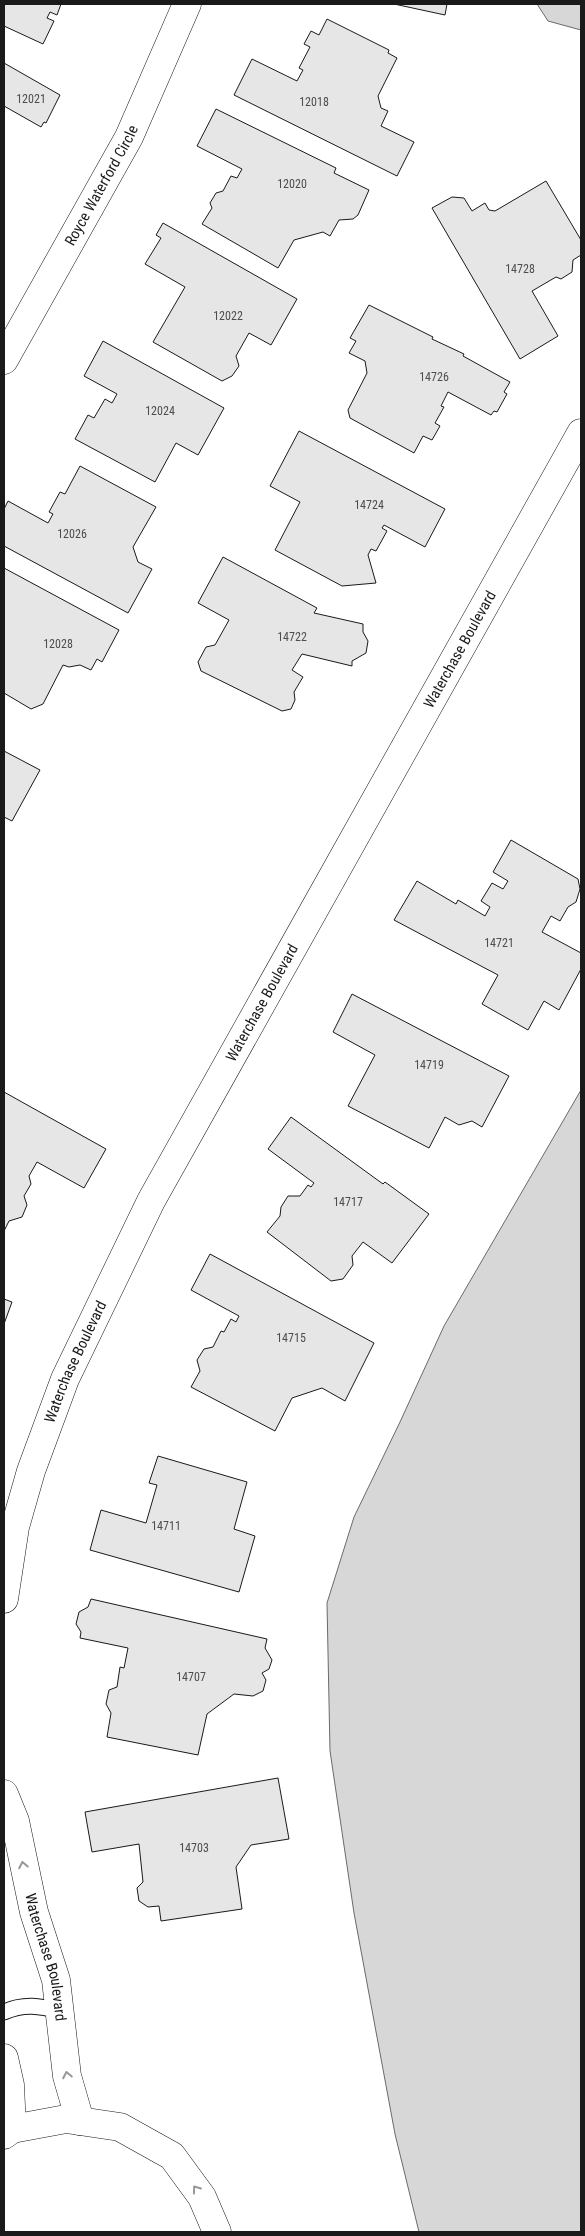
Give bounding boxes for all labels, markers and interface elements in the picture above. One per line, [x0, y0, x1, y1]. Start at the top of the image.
house number: 12021 [16, 92, 46, 106]
house number: 12018 [299, 95, 329, 109]
street label: Royce Waterford Circle [61, 123, 142, 249]
house number: 12020 [277, 177, 307, 191]
house number: 14728 [505, 262, 535, 276]
house number: 12022 [213, 309, 243, 323]
house number: 14726 [419, 370, 449, 384]
house number: 12024 [145, 404, 175, 418]
house number: 14724 [354, 498, 384, 512]
house number: 12026 [57, 527, 87, 541]
street label: Waterchase Boulevard [420, 588, 500, 711]
house number: 14722 [277, 630, 307, 644]
house number: 12028 [43, 637, 73, 651]
house number: 14721 [484, 936, 514, 950]
street label: Waterchase Boulevard [222, 941, 302, 1065]
house number: 14719 [414, 1058, 444, 1072]
house number: 14717 [333, 1195, 363, 1209]
street label: Waterchase Boulevard [41, 1298, 110, 1425]
house number: 14715 [276, 1331, 306, 1345]
house number: 14711 [151, 1519, 181, 1533]
house number: 14707 [176, 1670, 206, 1684]
house number: 14703 [179, 1841, 209, 1855]
one-way arrow [18, 1861, 29, 1869]
street label: Waterchase Boulevard [21, 1892, 70, 2022]
one-way arrow [62, 2070, 73, 2079]
one-way arrow [193, 2186, 201, 2195]

